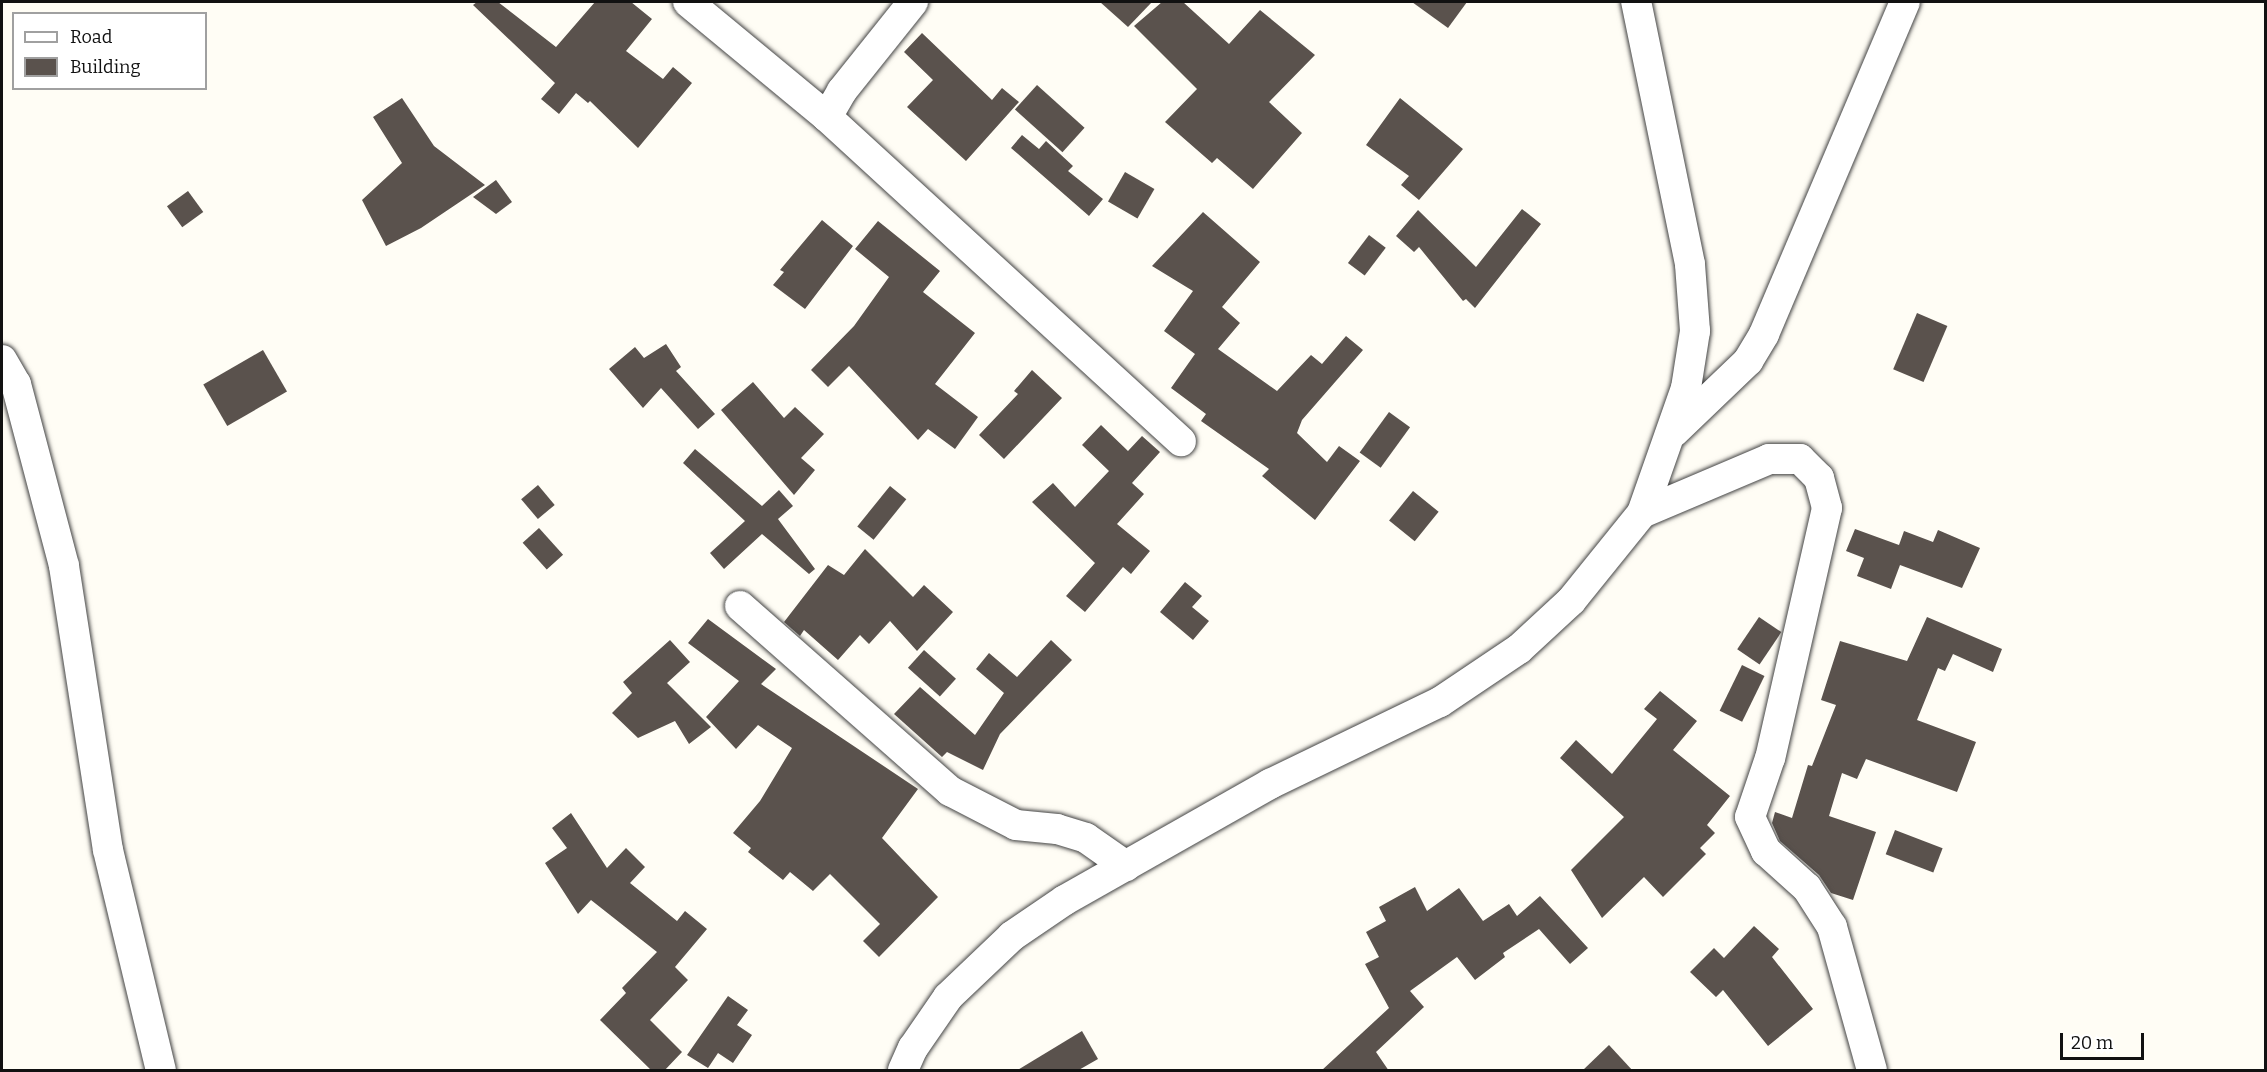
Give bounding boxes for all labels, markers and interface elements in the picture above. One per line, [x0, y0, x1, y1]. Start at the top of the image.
legend [12, 12, 207, 90]
text: Road [70, 26, 112, 48]
text: Building [70, 56, 141, 78]
scale bar [2063, 1021, 2147, 1059]
text: 20 m [2071, 1032, 2113, 1054]

